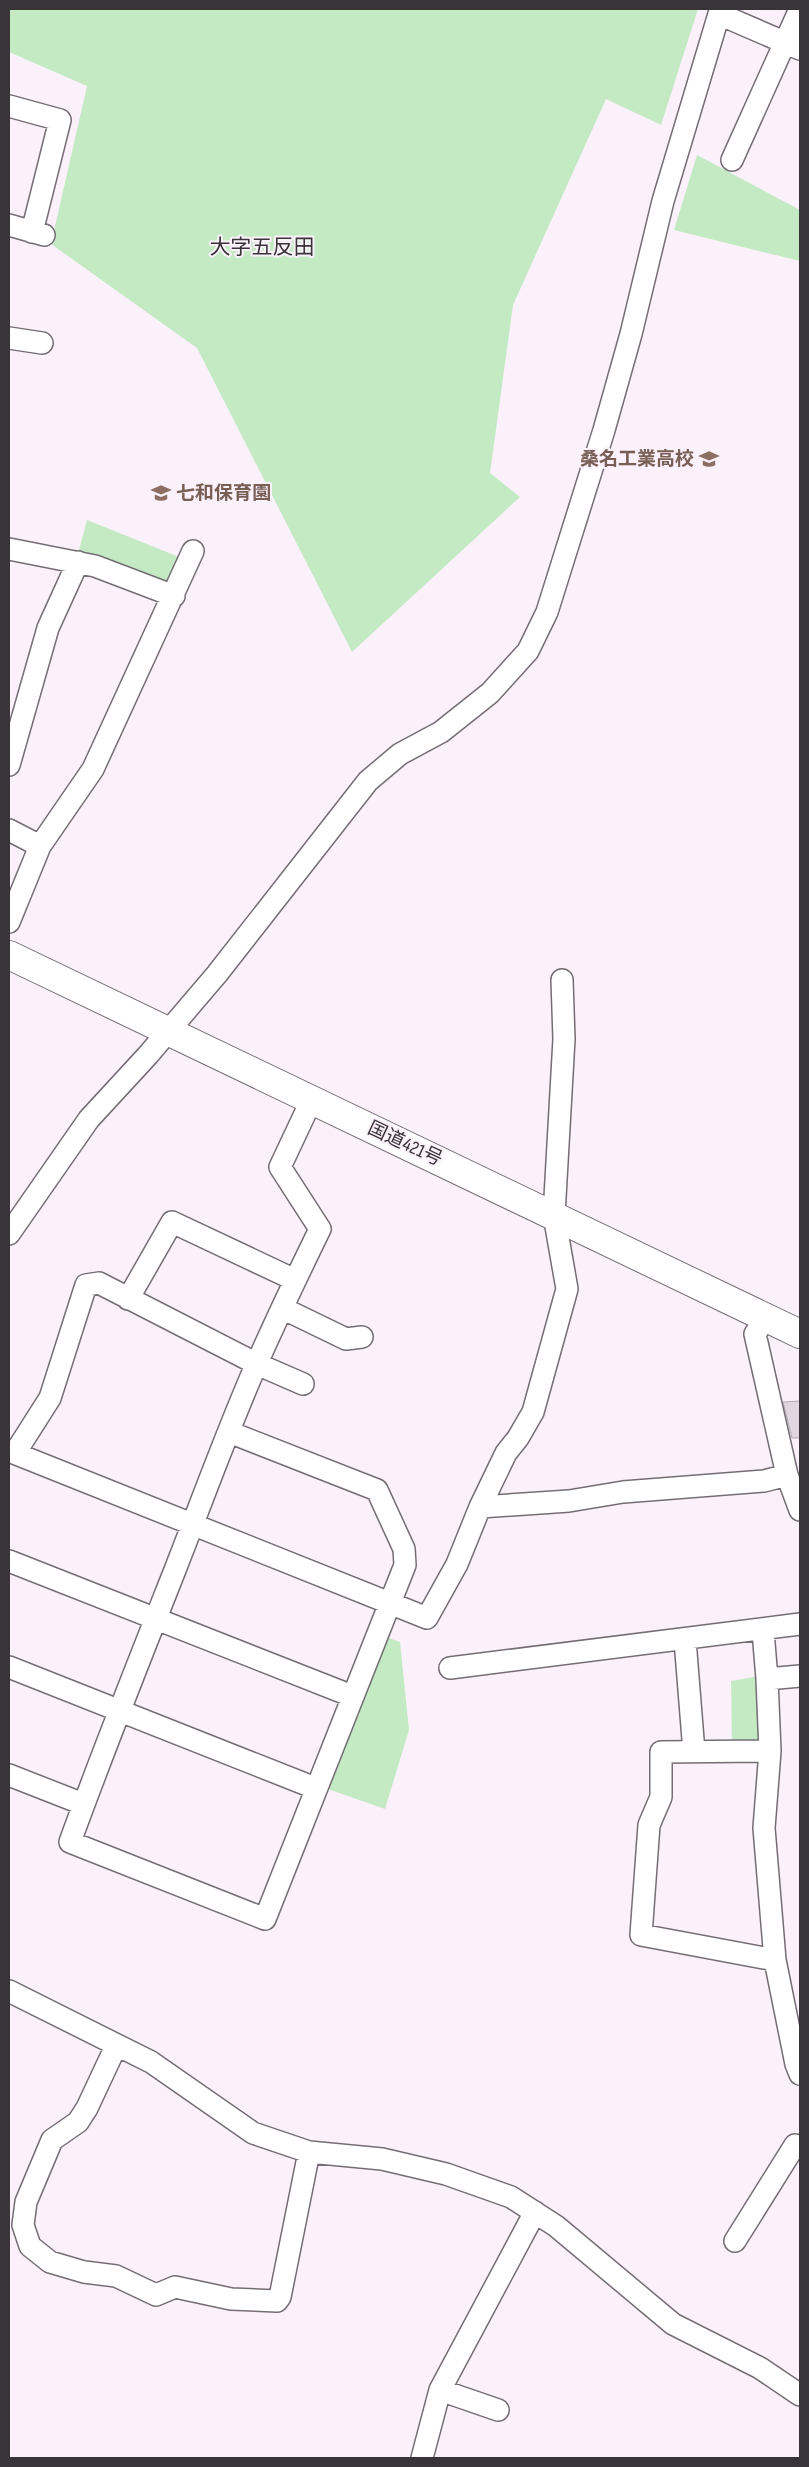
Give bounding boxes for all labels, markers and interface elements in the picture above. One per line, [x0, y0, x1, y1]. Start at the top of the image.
district label: 大字五反田 [210, 235, 315, 260]
place label: 桑名工業高校 [580, 448, 694, 471]
school or university icon: 桑名工業高校 [698, 448, 720, 470]
school or university icon: 七和保育園 [150, 482, 172, 504]
place label: 七和保育園 [176, 482, 271, 505]
street label: 国道421号 [364, 1117, 446, 1171]

